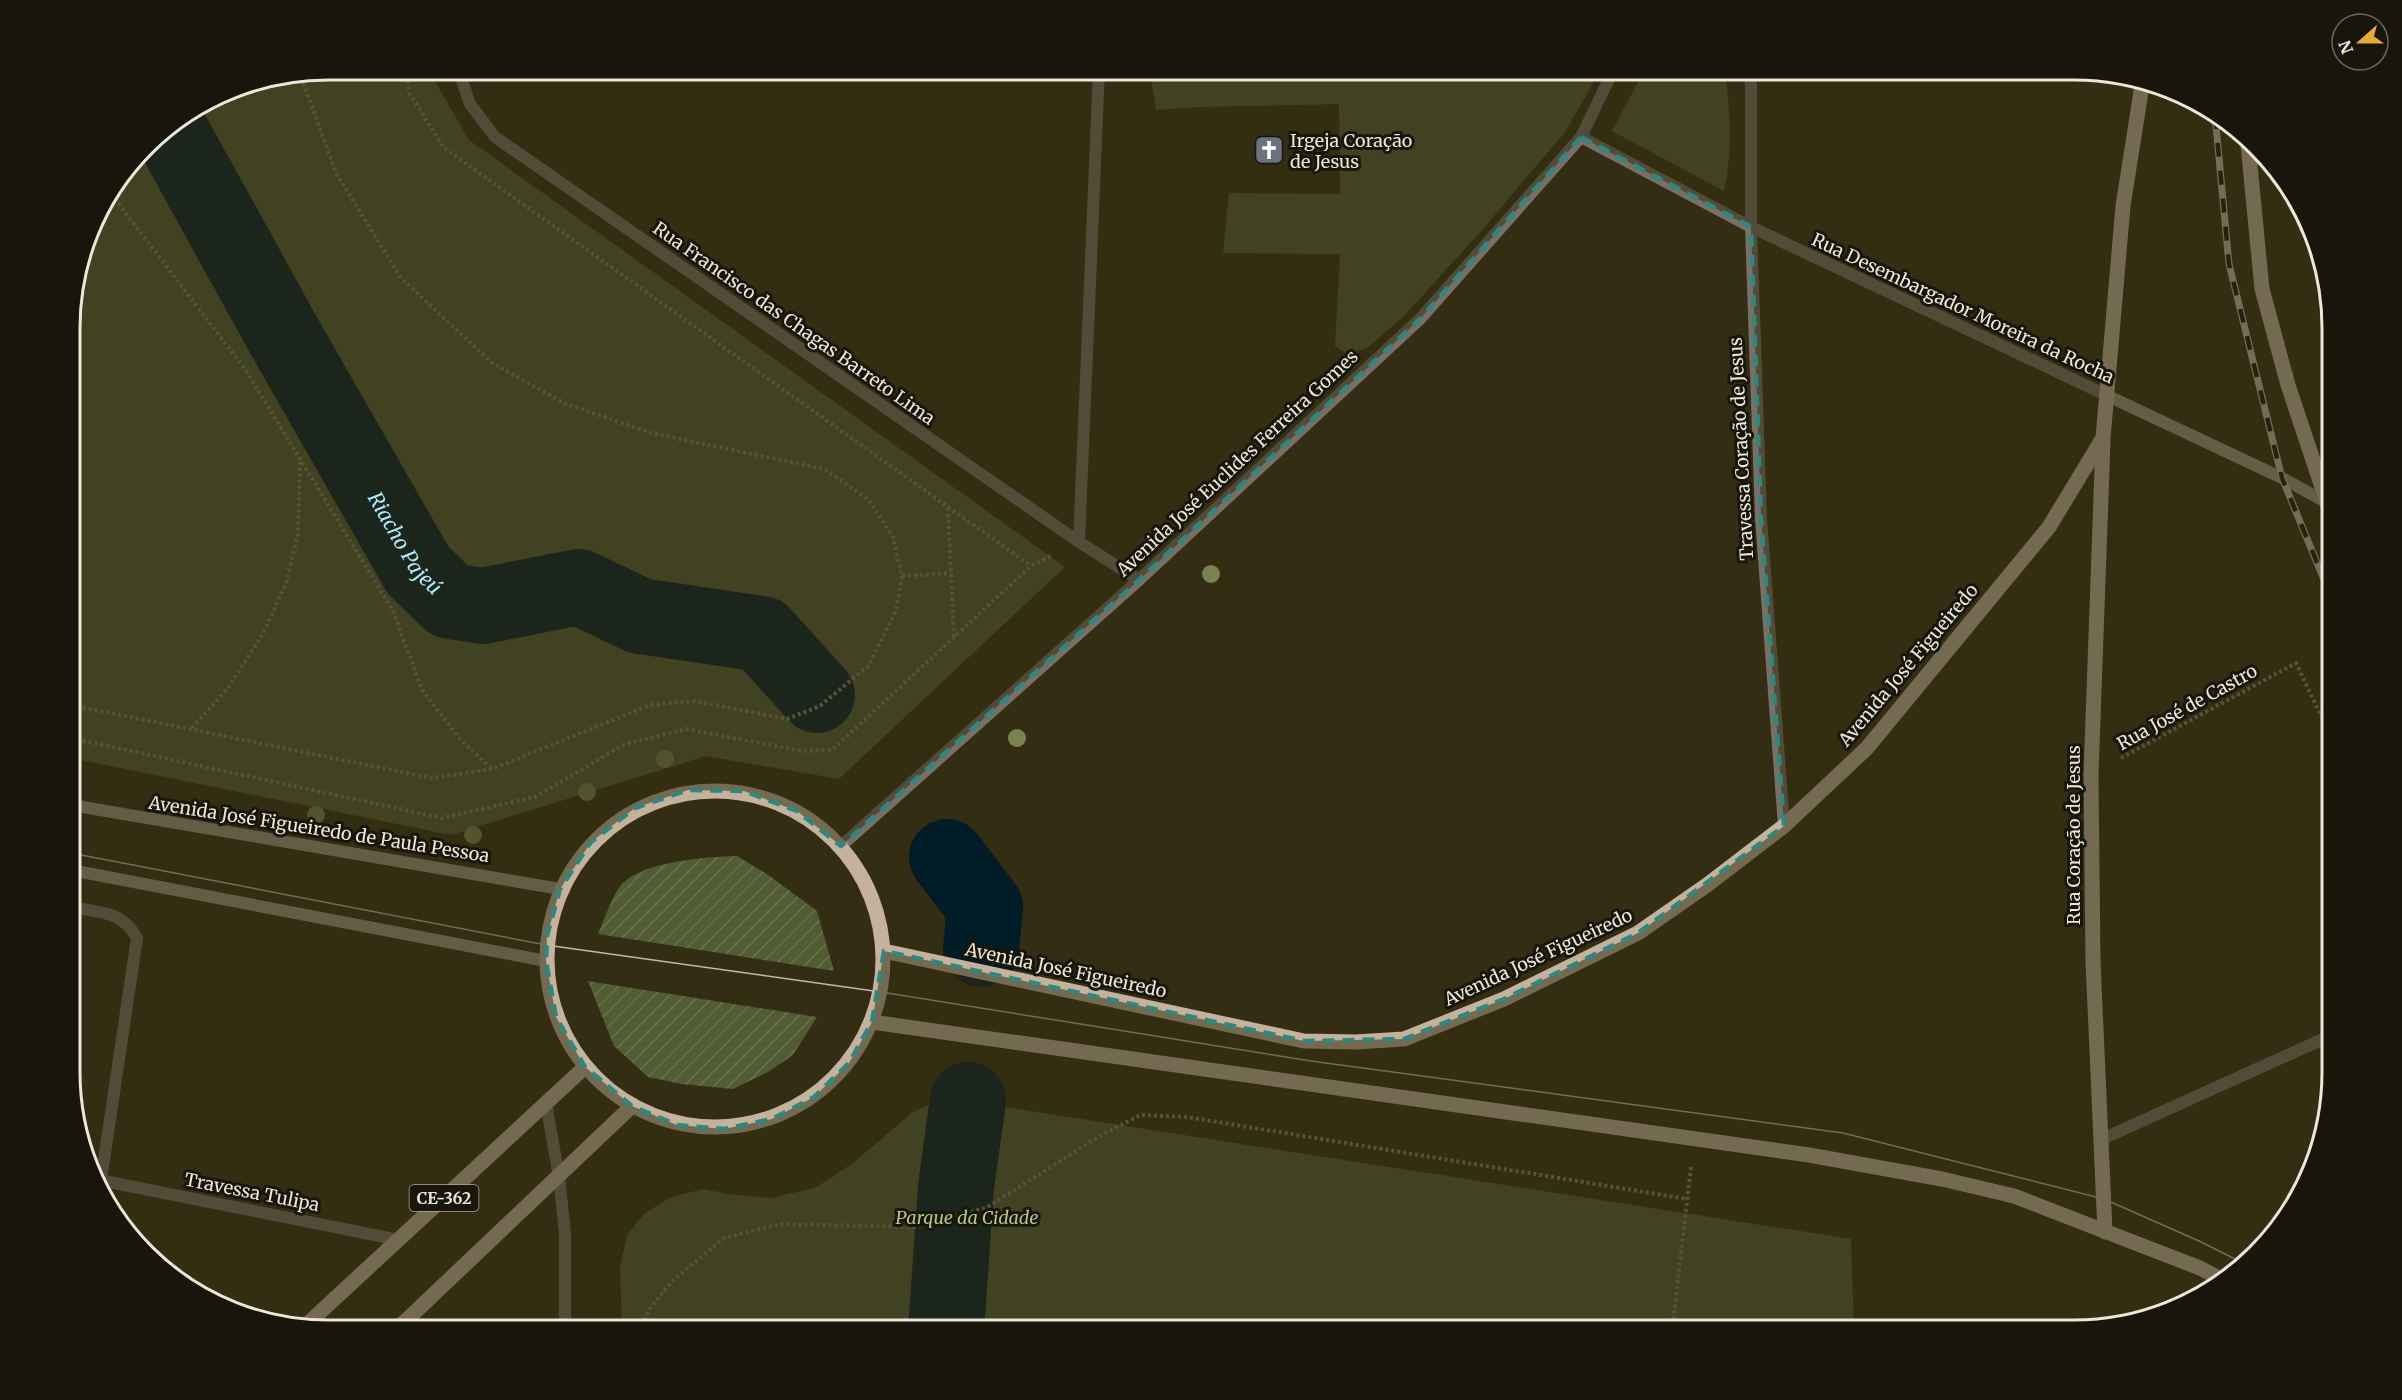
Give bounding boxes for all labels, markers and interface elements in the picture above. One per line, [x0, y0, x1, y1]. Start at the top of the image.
north arrow [2330, 12, 2390, 72]
text: N [2334, 38, 2358, 57]
place label: Irgeja Coração de Jesus [1290, 129, 1412, 173]
church icon: Irgeja Coração de Jesus [1253, 134, 1285, 166]
street label: Rua Francisco das Chagas Barreto Lima [649, 216, 940, 430]
street label: Rua Desembargador Moreira da Rocha [1808, 228, 2118, 389]
street label: Travessa Coração de Jesus [1724, 337, 1758, 561]
street label: Avenida José Euclides Ferreira Gomes [1111, 345, 1363, 582]
water label: Riacho Pajeú [363, 487, 448, 599]
street label: Avenida José Figueiredo [1833, 579, 1983, 752]
street label: Rua José de Castro [2113, 659, 2261, 755]
street label: Rua Coração de Jesus [2062, 745, 2085, 925]
street label: Avenida José Figueiredo de Paula Pessoa [146, 791, 491, 867]
street label: Avenida José Figueiredo [1439, 903, 1636, 1011]
street label: Avenida José Figueiredo [962, 937, 1169, 1003]
street label: Travessa Tulipa [183, 1168, 322, 1216]
road number: CE-362 [410, 1185, 478, 1211]
park label: Parque da Cidade [896, 1206, 1038, 1229]

